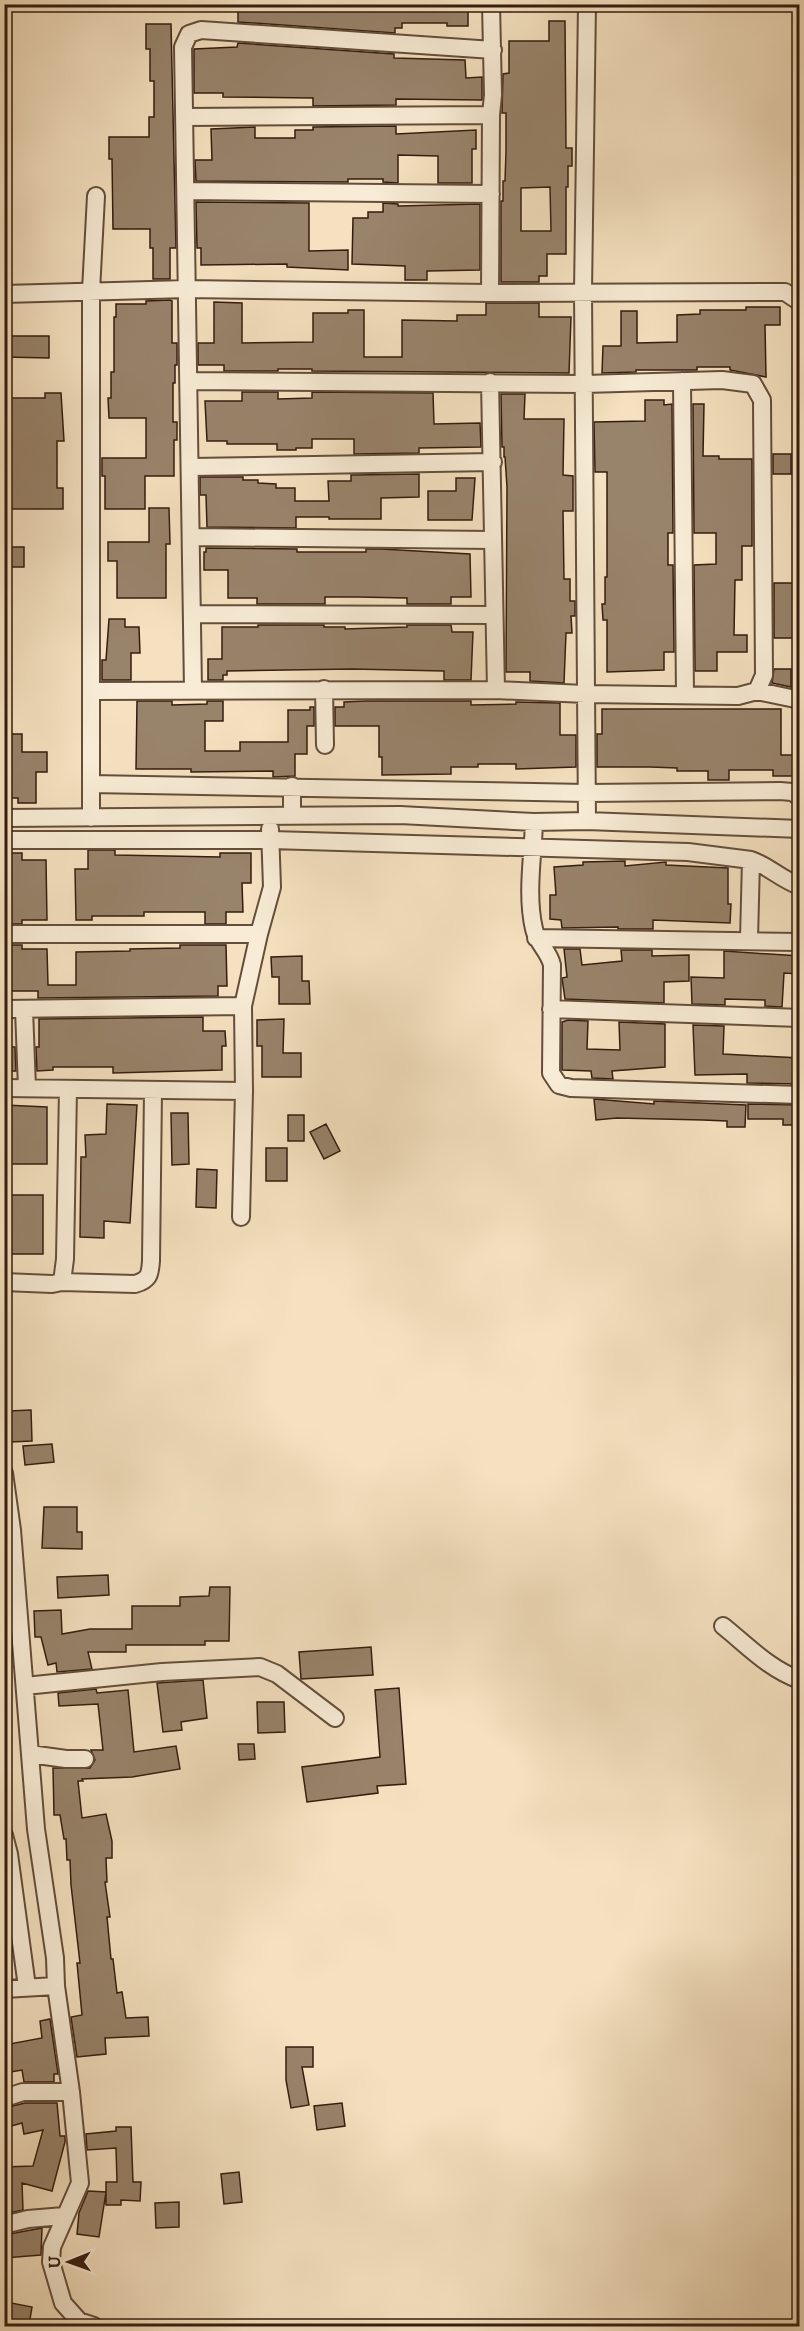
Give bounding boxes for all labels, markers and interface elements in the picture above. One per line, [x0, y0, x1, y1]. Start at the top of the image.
north arrow [39, 2232, 99, 2292]
text: U [45, 2255, 65, 2269]

